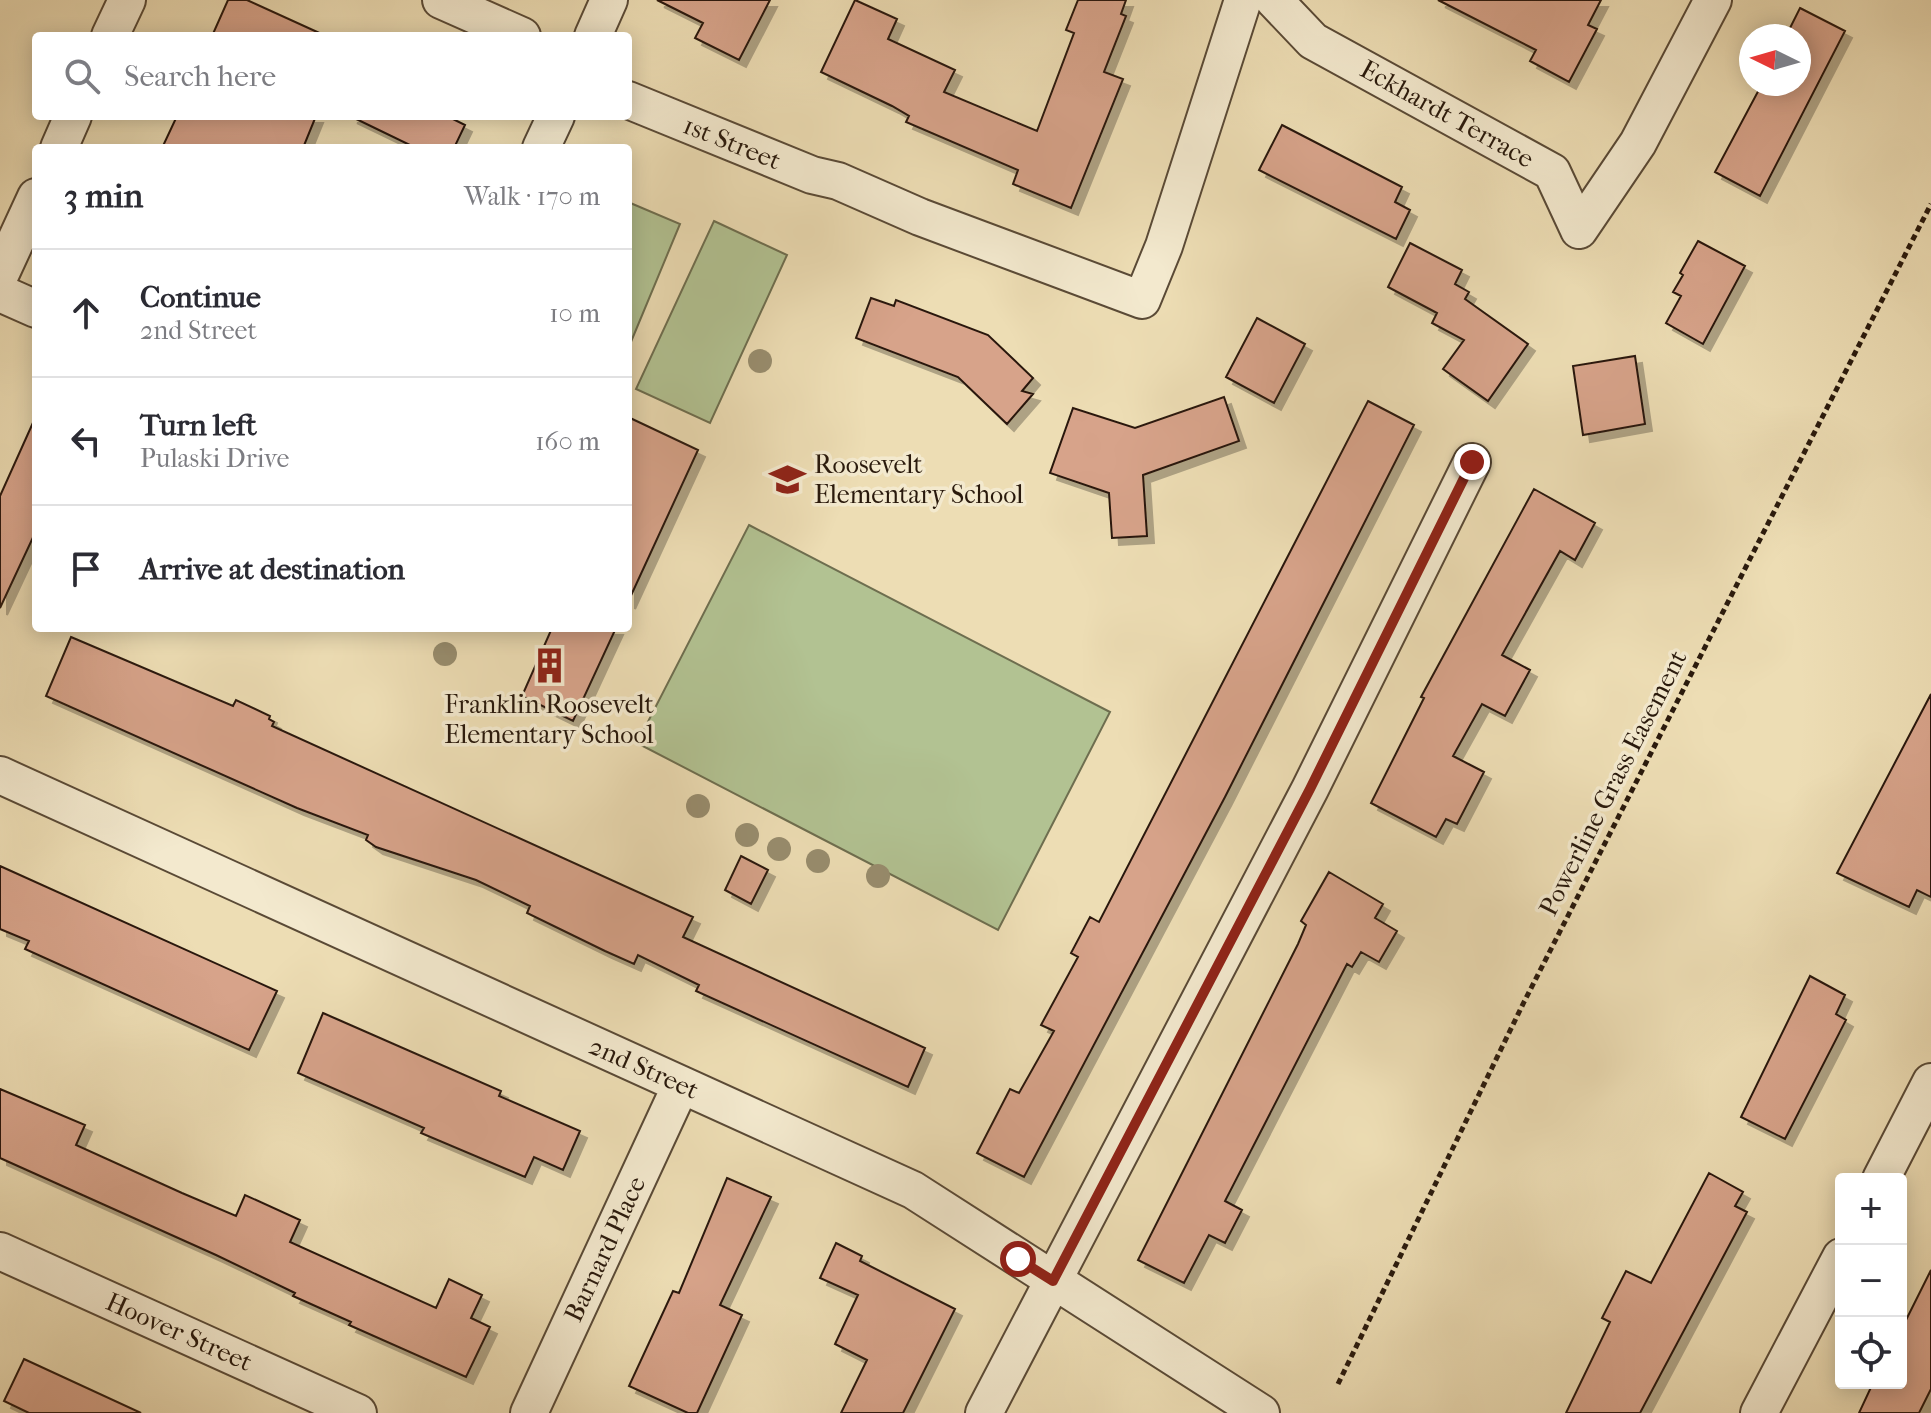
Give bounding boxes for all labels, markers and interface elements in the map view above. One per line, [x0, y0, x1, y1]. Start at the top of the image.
north arrow [1739, 24, 1811, 96]
search box [32, 32, 632, 120]
street label: Eckhardt Terrace [1355, 53, 1539, 175]
icon: search [60, 54, 104, 98]
text: Search here [124, 59, 276, 94]
street label: 1st Street [679, 109, 786, 177]
text: 3 min [64, 176, 143, 216]
text: Walk · 170 m [464, 181, 600, 212]
text: Continue [140, 280, 261, 315]
icon: ahead [64, 291, 108, 335]
text: 10 m [549, 298, 600, 329]
text: 2nd Street [140, 315, 257, 346]
text: Turn left [140, 408, 257, 443]
icon: left [64, 419, 108, 463]
text: 160 m [535, 426, 600, 457]
text: Pulaski Drive [140, 443, 289, 474]
route end [1454, 444, 1490, 480]
place label: Roosevelt Elementary School [814, 449, 1023, 510]
school or university icon: Roosevelt Elementary School [769, 460, 807, 498]
icon: arrive [64, 547, 108, 591]
text: Arrive at destination [140, 552, 405, 587]
street label: Powerline Grass Easement [1532, 644, 1694, 921]
building icon: Franklin Roosevelt Elementary School [530, 646, 568, 684]
place label: Franklin Roosevelt Elementary School [444, 689, 655, 750]
street label: 2nd Street [584, 1030, 704, 1106]
street label: Barnard Place [558, 1171, 652, 1327]
map controls [1835, 1173, 1907, 1389]
button: + [1835, 1173, 1907, 1245]
route start [1000, 1241, 1036, 1277]
button: − [1835, 1245, 1907, 1317]
street label: Hoover Street [101, 1286, 258, 1378]
button: locate [1835, 1317, 1907, 1389]

